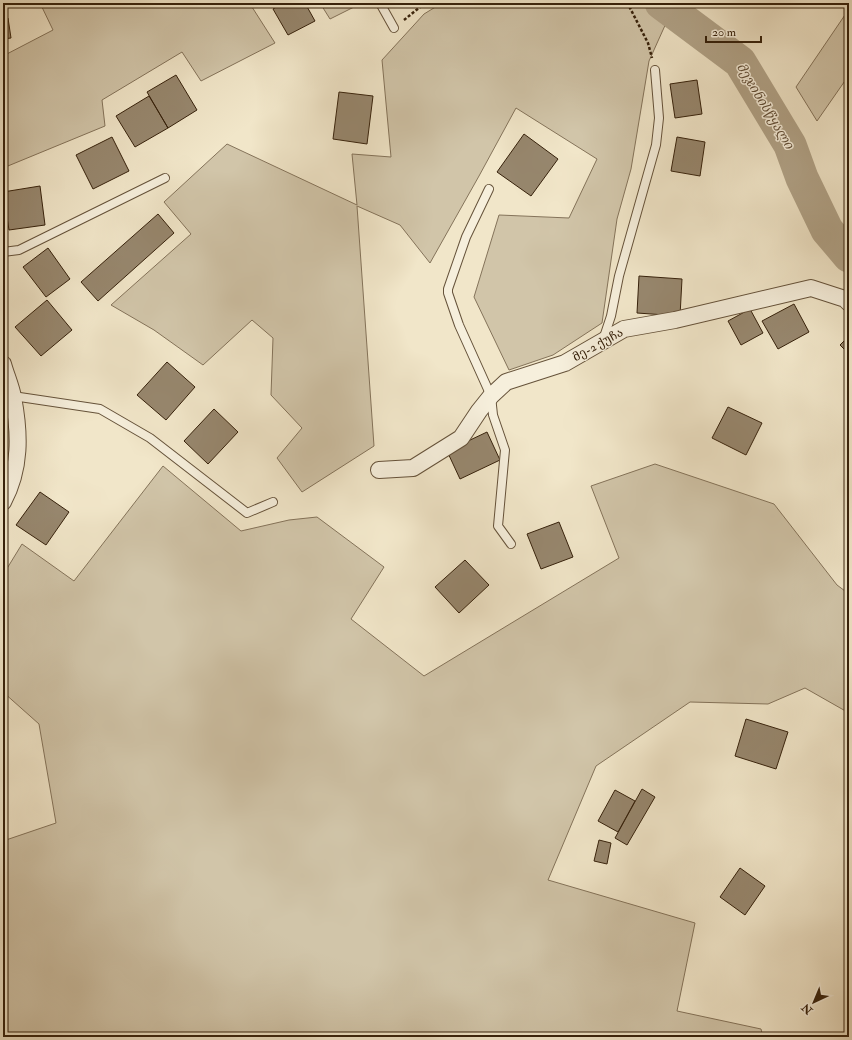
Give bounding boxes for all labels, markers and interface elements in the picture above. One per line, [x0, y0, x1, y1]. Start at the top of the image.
scale bar [706, 18, 761, 44]
text: 20 m [712, 25, 737, 40]
water label: მეჯინისწყალი [733, 60, 797, 153]
street label: მე-2 ქუჩა [570, 325, 626, 365]
north arrow [794, 982, 834, 1022]
text: N [799, 1000, 816, 1018]

